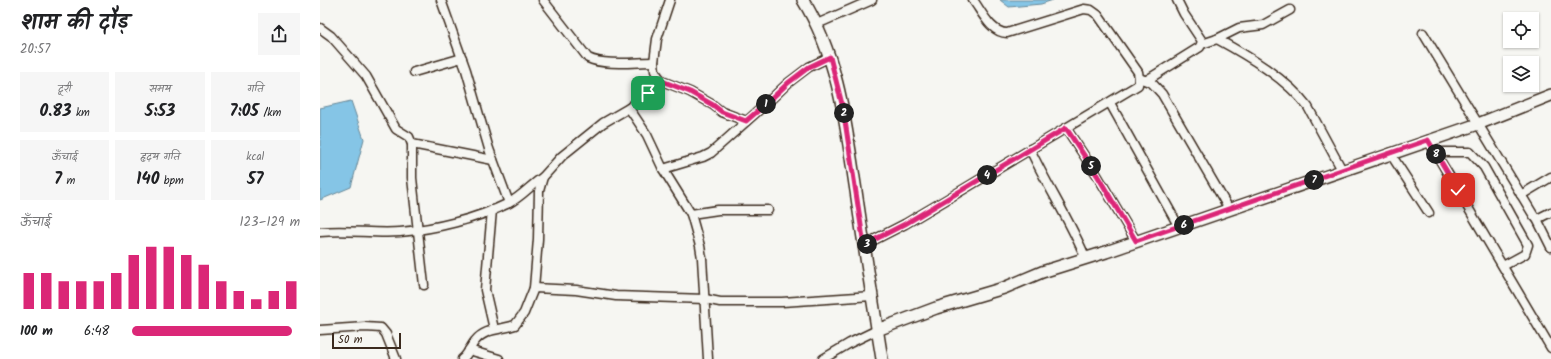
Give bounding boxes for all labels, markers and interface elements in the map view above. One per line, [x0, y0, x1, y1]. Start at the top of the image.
text: शाम की दौड़ [20, 6, 129, 41]
map controls [1503, 12, 1539, 92]
button: locate [1503, 12, 1539, 48]
button: share [258, 13, 300, 55]
text: 20:57 [20, 39, 50, 60]
button: layers [1503, 56, 1539, 92]
pin [631, 76, 665, 110]
text: दूरी [58, 80, 71, 98]
text: समय [149, 80, 171, 98]
text: गति [247, 80, 264, 98]
icon: arrive [637, 82, 659, 104]
pin: 1 [756, 94, 776, 114]
text: 1 [764, 95, 768, 113]
text: 0.83 [39, 98, 72, 125]
text: 5:53 [145, 98, 175, 125]
text: 7:05 [229, 98, 259, 125]
pin: 2 [834, 103, 854, 123]
text: km [72, 104, 90, 122]
text: /km [259, 104, 281, 122]
text: 2 [841, 104, 847, 122]
pin: 8 [1426, 144, 1446, 164]
text: 8 [1433, 145, 1439, 163]
text: ऊँचाई [52, 148, 78, 166]
text: हृदय गति [140, 148, 180, 166]
text: kcal [246, 148, 264, 166]
pin: 5 [1081, 156, 1101, 176]
text: 5 [1088, 157, 1094, 175]
pin: 4 [977, 165, 997, 185]
text: 7 [54, 166, 62, 193]
text: 140 [136, 166, 159, 193]
text: 57 [247, 166, 264, 193]
text: 4 [984, 166, 990, 184]
pin: 7 [1304, 170, 1324, 190]
text: 7 [1311, 171, 1317, 189]
text: m [62, 172, 75, 190]
text: bpm [159, 172, 184, 190]
pin [1441, 173, 1475, 207]
icon: check [1447, 179, 1469, 201]
text: ऊँचाई [20, 212, 51, 233]
text: 123–129 m [239, 212, 300, 233]
pin: 6 [1174, 215, 1194, 235]
text: 6 [1181, 216, 1187, 234]
pin: 3 [857, 234, 877, 254]
text: 3 [864, 235, 870, 253]
text: 100 m [20, 321, 53, 342]
text: 6:48 [84, 321, 109, 342]
scale bar [332, 331, 401, 350]
text: 50 m [338, 331, 363, 349]

